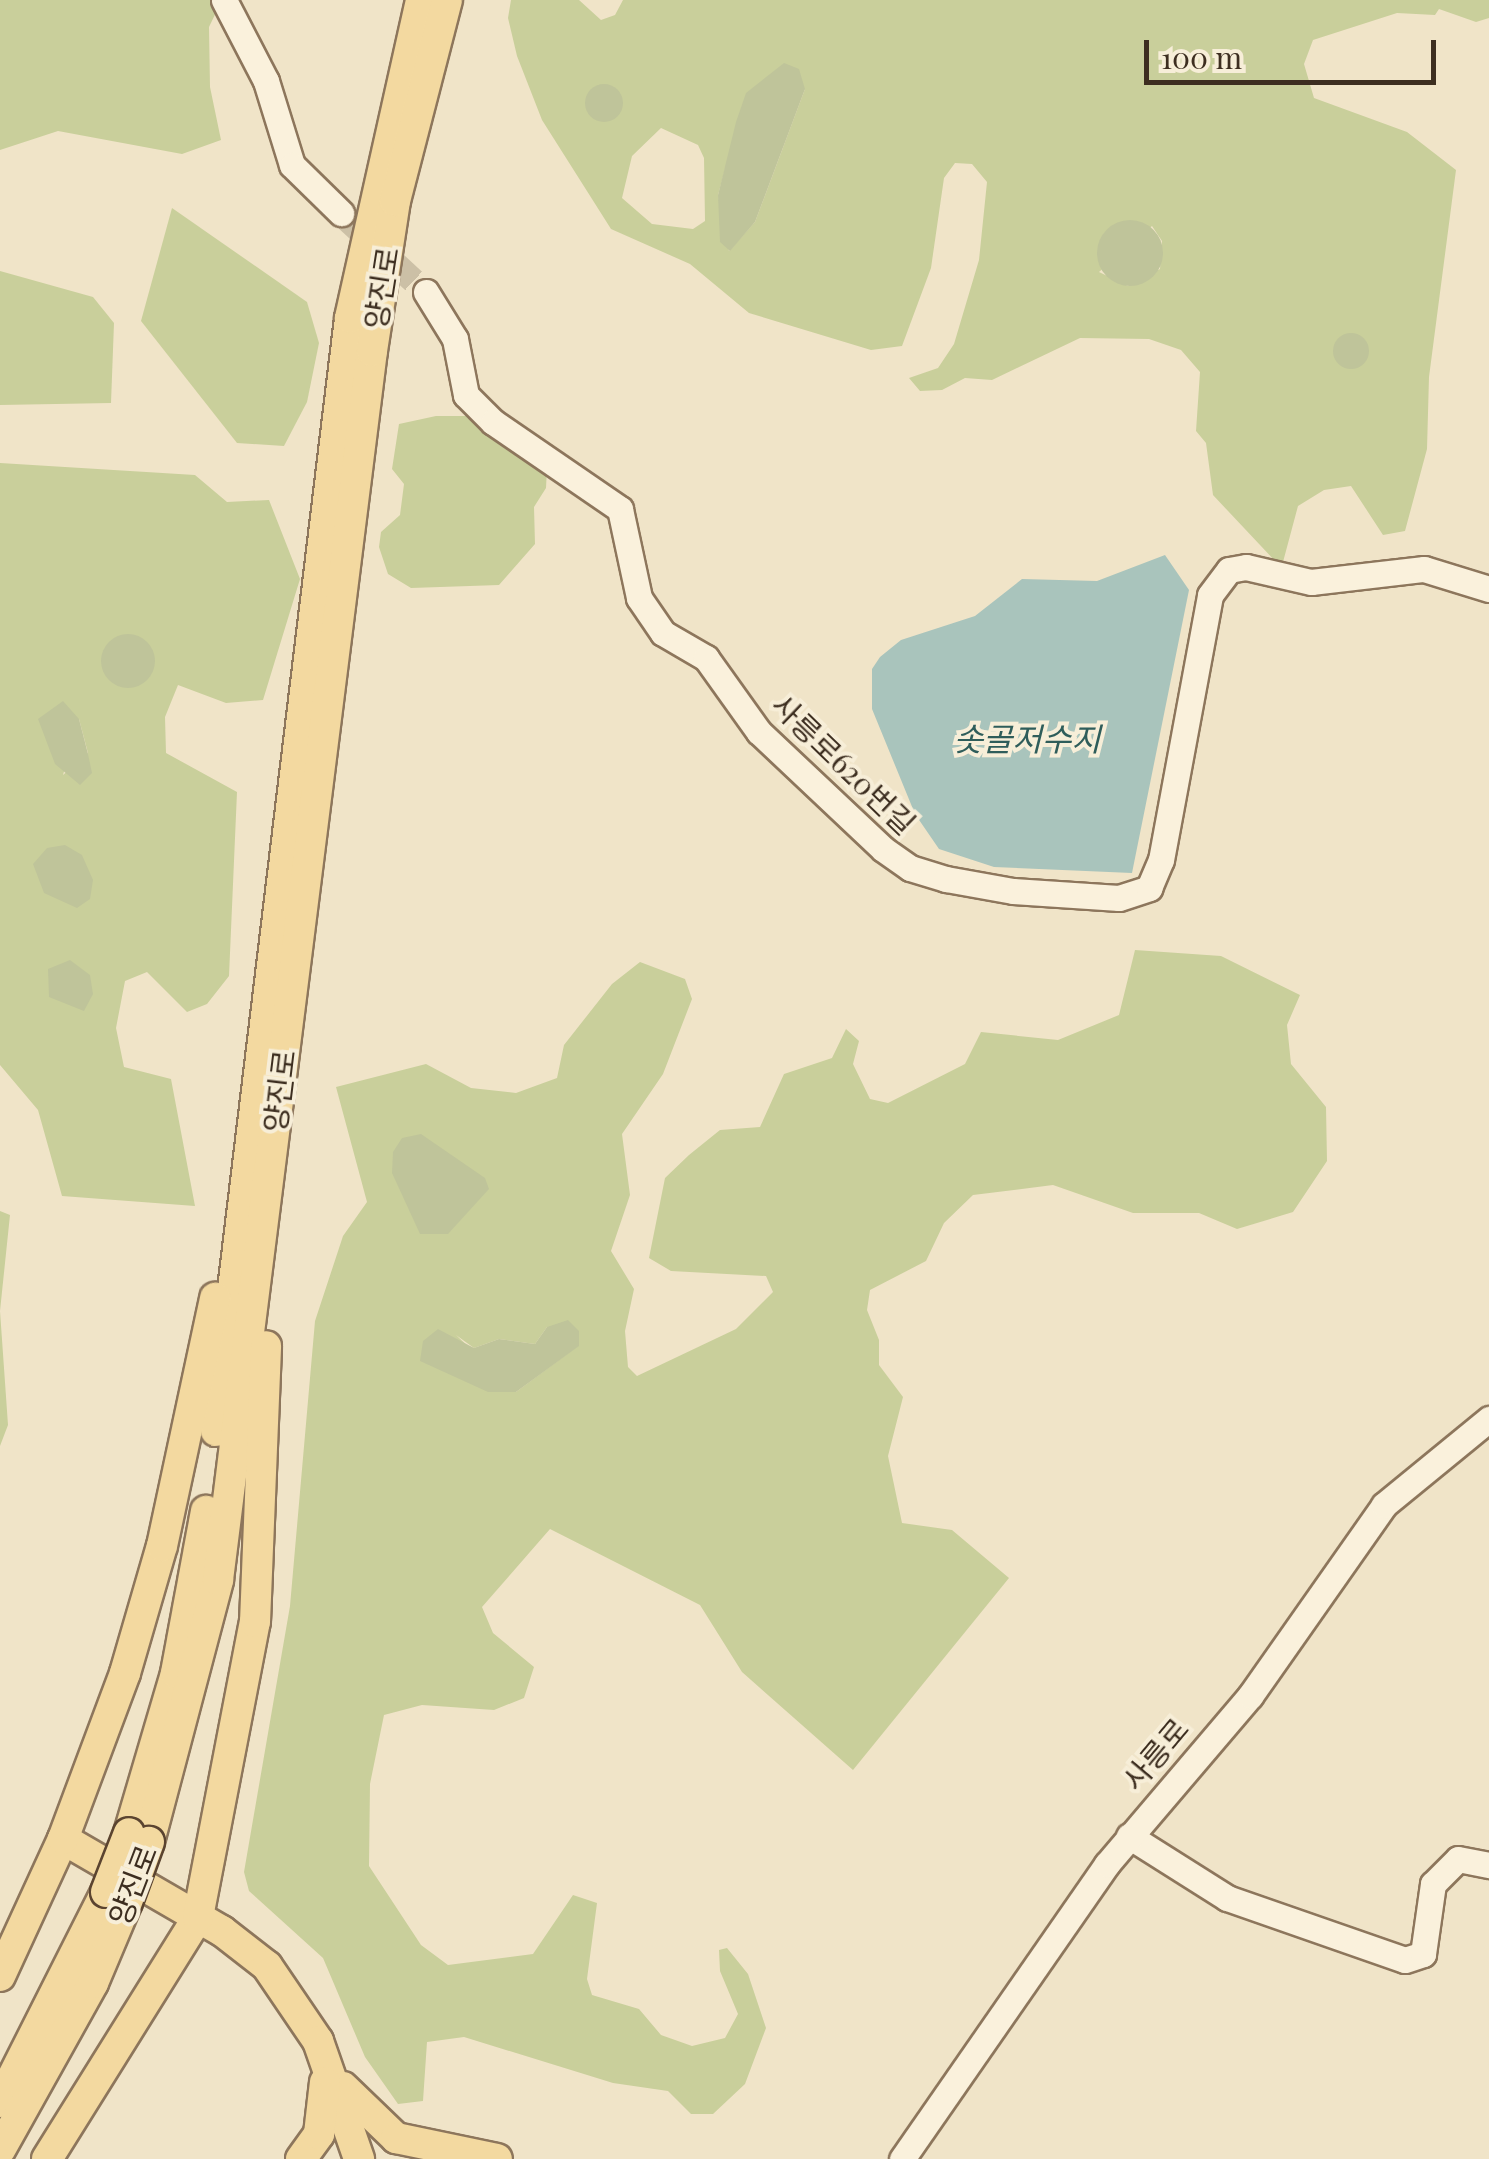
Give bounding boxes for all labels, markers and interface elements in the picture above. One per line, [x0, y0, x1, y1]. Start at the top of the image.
scale bar [1149, 20, 1442, 82]
text: 100 m [1161, 37, 1242, 77]
street label: 양진로 [357, 244, 405, 332]
street label: 사릉로620번길 [765, 686, 923, 842]
water label: 솟골저수지 [953, 719, 1101, 757]
street label: 양진로 [256, 1048, 302, 1134]
street label: 사릉로 [1115, 1711, 1195, 1797]
street label: 양진로 [100, 1840, 164, 1930]

